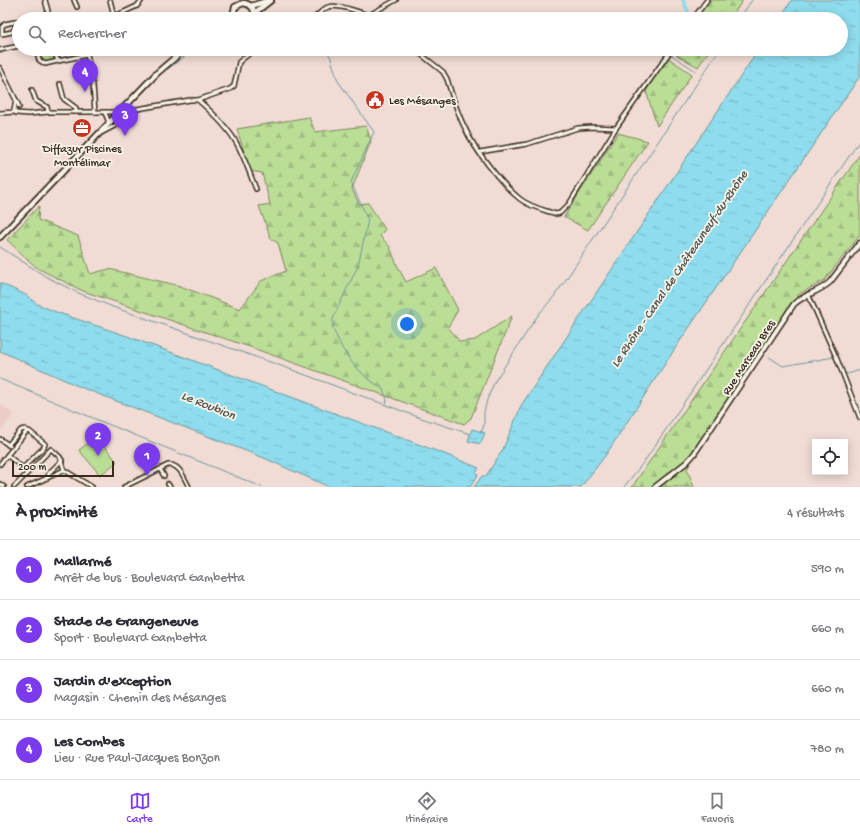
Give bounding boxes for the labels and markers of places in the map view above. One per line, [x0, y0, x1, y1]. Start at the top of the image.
pin: 4 [72, 59, 98, 92]
public building icon: Les Mésanges [364, 89, 386, 111]
place label: Les Mésanges [389, 95, 456, 109]
pin: 3 [112, 103, 138, 136]
office icon: Diffazur Piscines Montélimar [71, 117, 93, 139]
place label: Diffazur Piscines Montélimar [41, 143, 122, 171]
pin: 2 [85, 423, 111, 456]
pin: 1 [134, 443, 160, 476]

